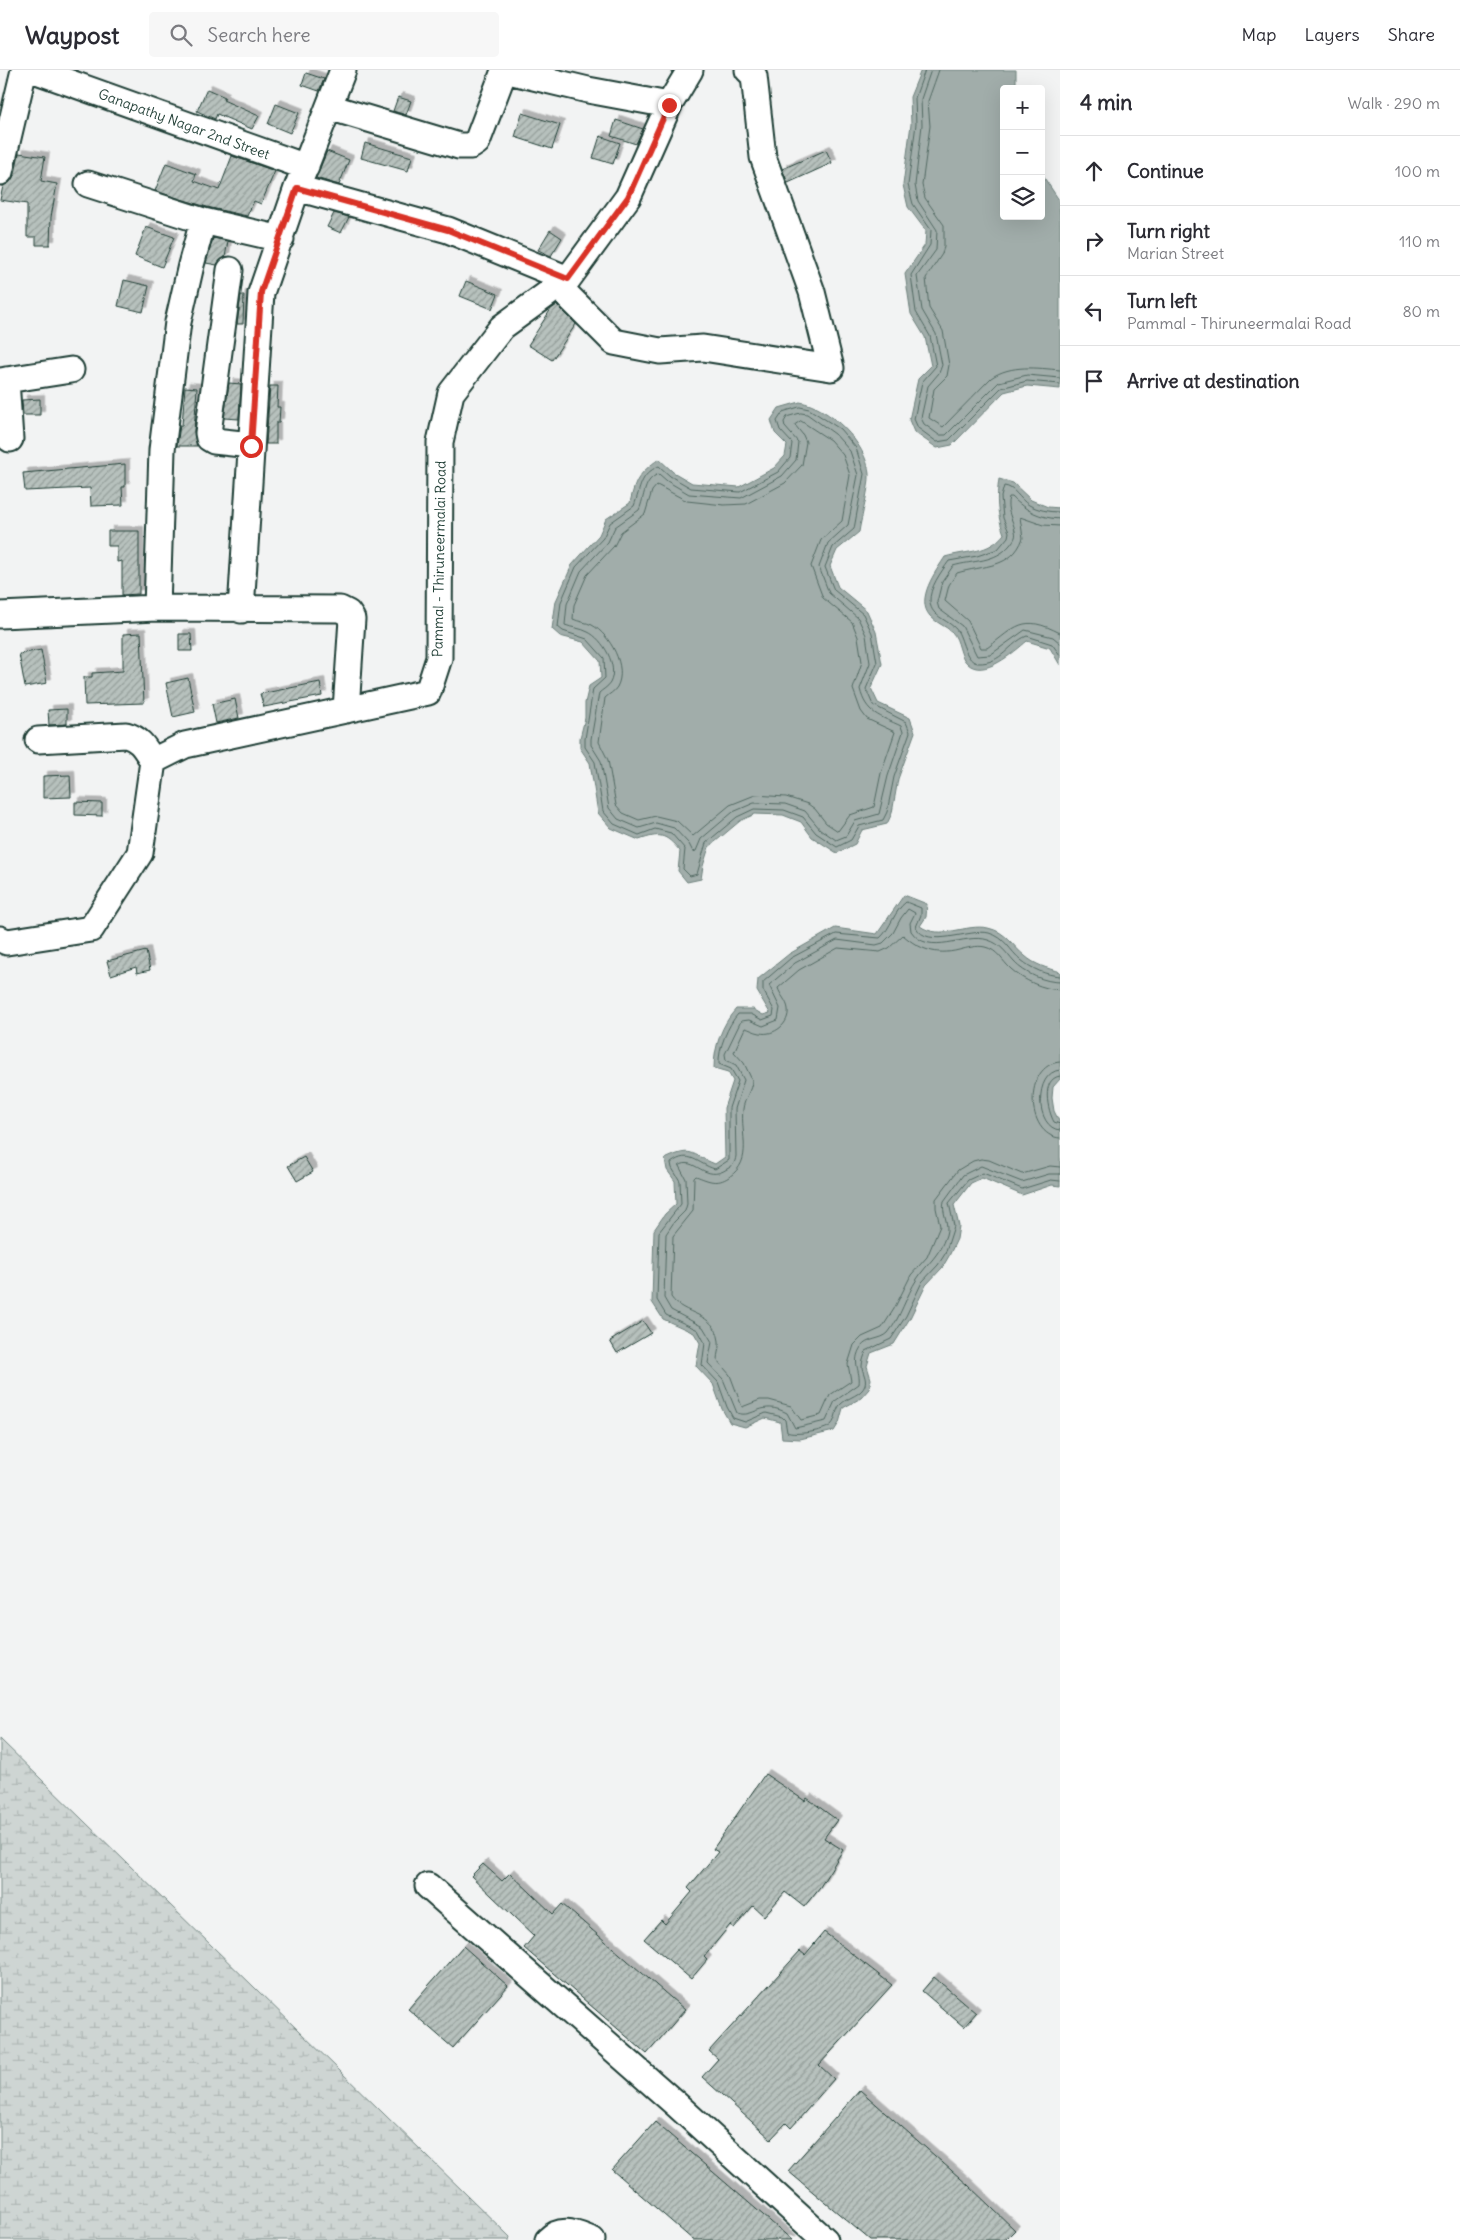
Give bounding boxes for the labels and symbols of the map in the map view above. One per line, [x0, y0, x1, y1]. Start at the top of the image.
street label: Ganapathy Nagar 2nd Street [96, 85, 272, 164]
route end [658, 94, 681, 117]
route start [240, 435, 263, 458]
street label: Pammal - Thiruneermalai Road [428, 461, 450, 657]

